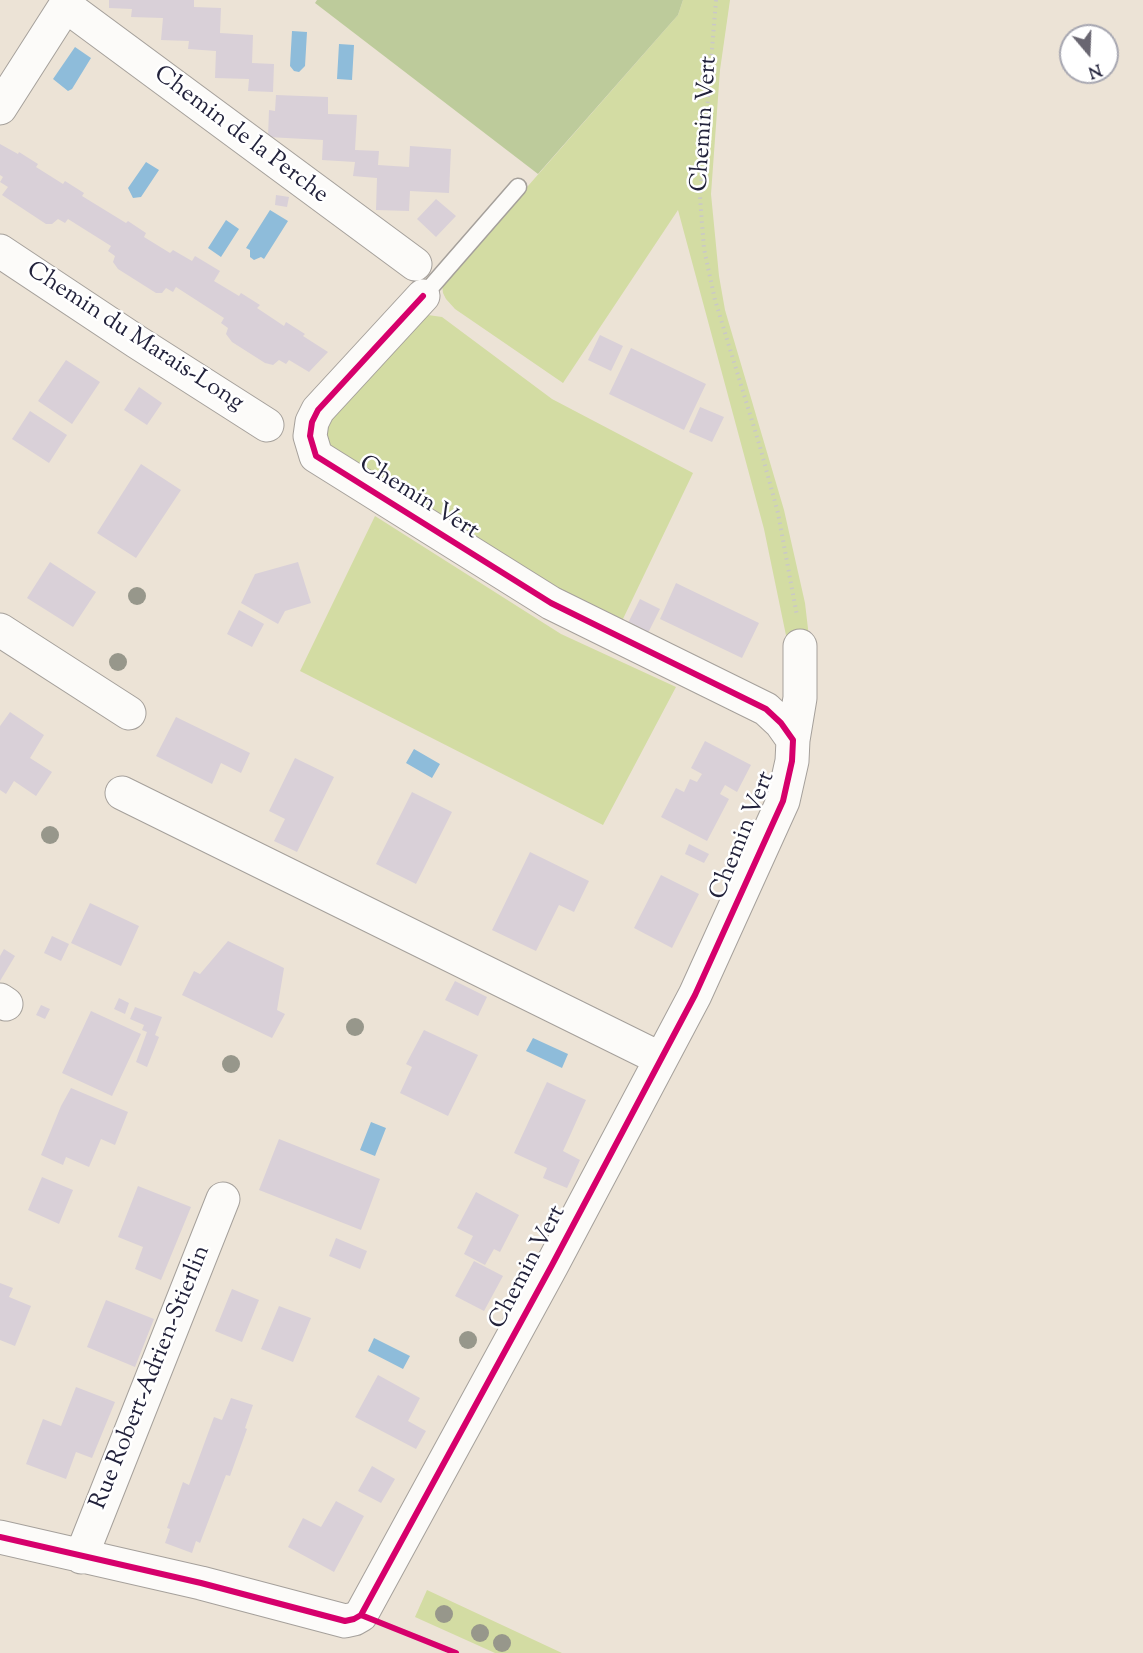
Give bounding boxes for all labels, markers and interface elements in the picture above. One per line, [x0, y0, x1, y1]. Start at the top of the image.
north arrow [1059, 24, 1119, 84]
street label: Chemin Vert [687, 55, 725, 193]
text: N [1085, 57, 1104, 83]
street label: Chemin de la Perche [147, 61, 333, 211]
street label: Chemin du Marais-Long [20, 257, 248, 419]
street label: Chemin Vert [353, 451, 483, 547]
street label: Chemin Vert [705, 768, 783, 904]
street label: Chemin Vert [484, 1201, 574, 1335]
street label: Rue Robert-Adrien-Stierlin [86, 1242, 218, 1514]

